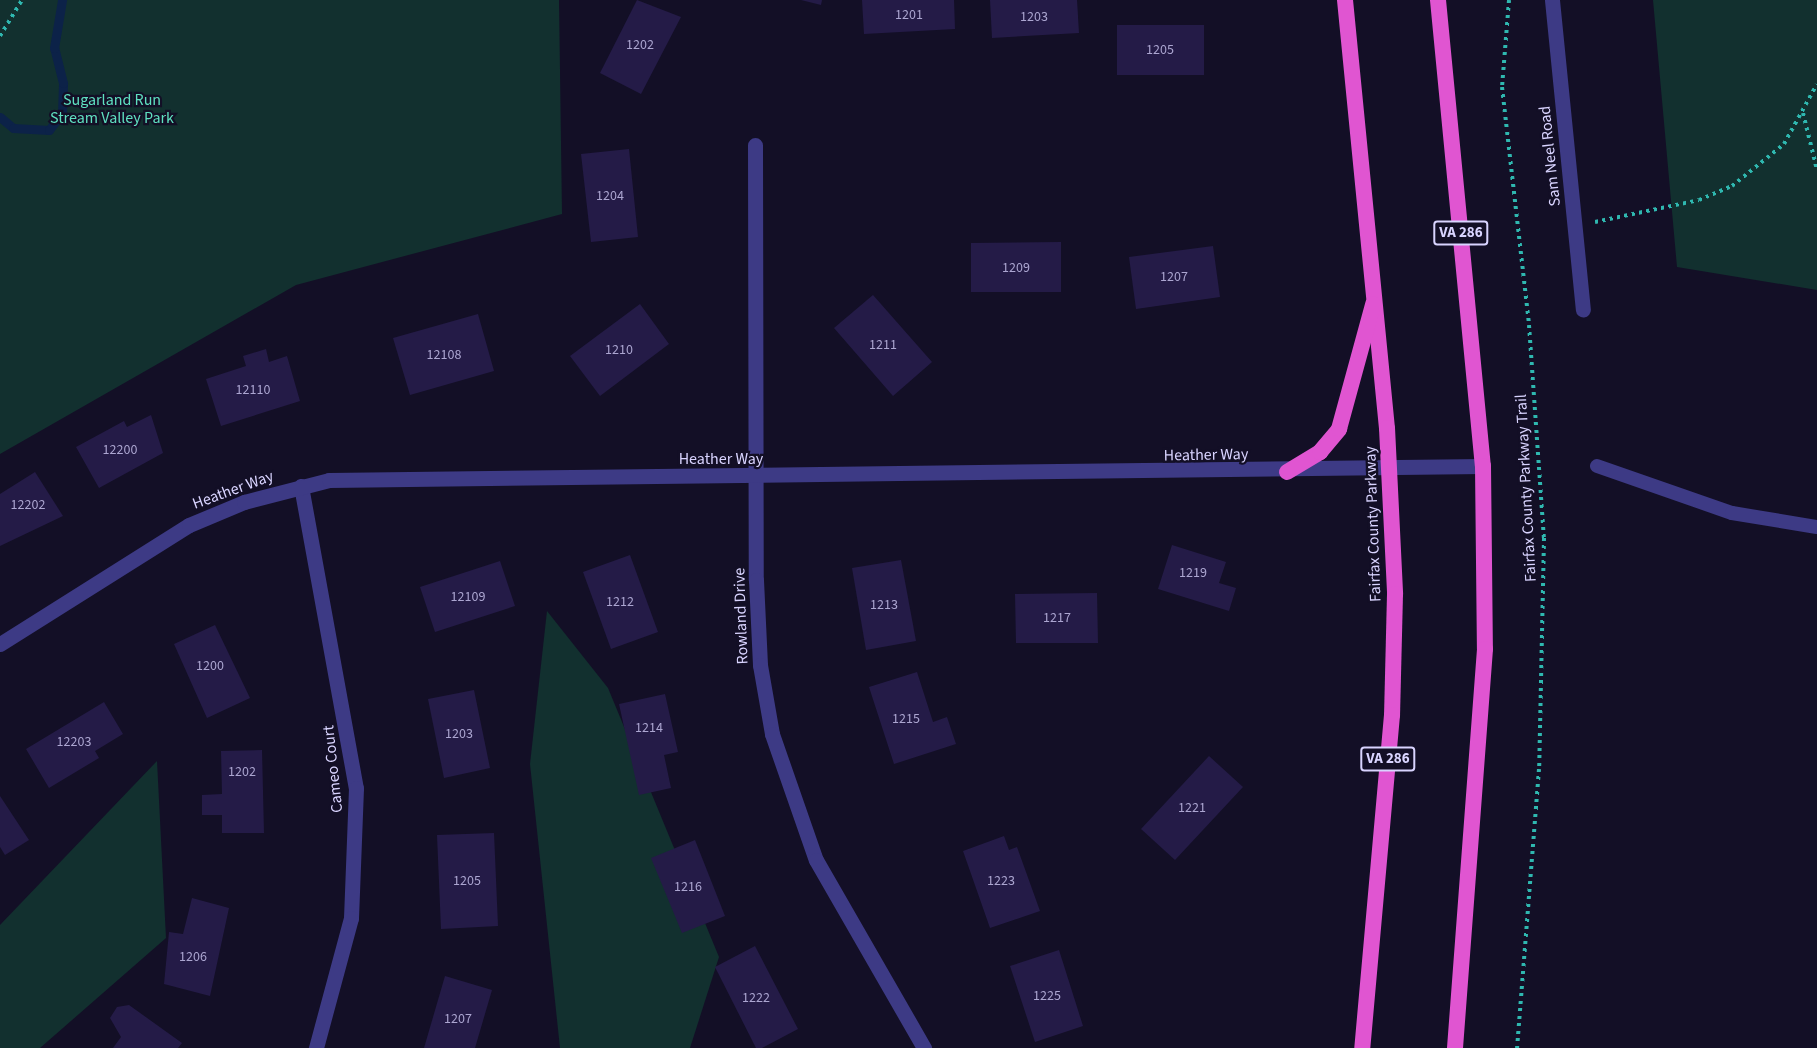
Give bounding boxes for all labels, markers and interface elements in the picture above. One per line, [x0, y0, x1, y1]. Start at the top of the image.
house number: 1201 [895, 7, 923, 23]
house number: 1203 [1020, 9, 1048, 25]
house number: 1202 [626, 37, 654, 53]
house number: 1205 [1146, 42, 1174, 58]
park label: Sugarland Run Stream Valley Park [50, 90, 174, 128]
street label: Sam Neel Road [1535, 105, 1565, 207]
house number: 1204 [596, 188, 624, 204]
road number: VA 286 [1432, 221, 1490, 245]
house number: 1209 [1002, 260, 1030, 276]
house number: 1207 [1160, 269, 1188, 285]
house number: 1211 [869, 337, 897, 353]
house number: 1210 [605, 342, 633, 358]
house number: 12108 [427, 347, 461, 363]
house number: 12110 [236, 382, 270, 398]
street label: Fairfax County Parkway Trail [1511, 394, 1541, 582]
house number: 12200 [103, 442, 137, 458]
street label: Heather Way [1164, 445, 1248, 465]
street label: Fairfax County Parkway [1361, 446, 1385, 602]
street label: Heather Way [679, 449, 763, 469]
street label: Heather Way [190, 467, 276, 513]
house number: 12202 [11, 497, 45, 513]
house number: 1219 [1179, 565, 1207, 581]
street label: Rowland Drive [730, 567, 752, 665]
house number: 12109 [451, 589, 485, 605]
house number: 1212 [606, 594, 634, 610]
house number: 1213 [870, 597, 898, 613]
house number: 1217 [1043, 610, 1071, 626]
house number: 1200 [196, 658, 224, 674]
house number: 1215 [892, 711, 920, 727]
house number: 1214 [635, 720, 663, 736]
street label: Cameo Court [319, 724, 347, 814]
house number: 1203 [445, 726, 473, 742]
house number: 12203 [57, 734, 91, 750]
road number: VA 286 [1360, 747, 1416, 771]
house number: 1202 [228, 764, 256, 780]
house number: 1221 [1178, 800, 1206, 816]
house number: 1205 [453, 873, 481, 889]
house number: 1223 [987, 873, 1015, 889]
house number: 1216 [674, 879, 702, 895]
house number: 1206 [179, 949, 207, 965]
house number: 1225 [1033, 988, 1061, 1004]
house number: 1222 [742, 990, 770, 1006]
house number: 1207 [444, 1011, 472, 1027]

